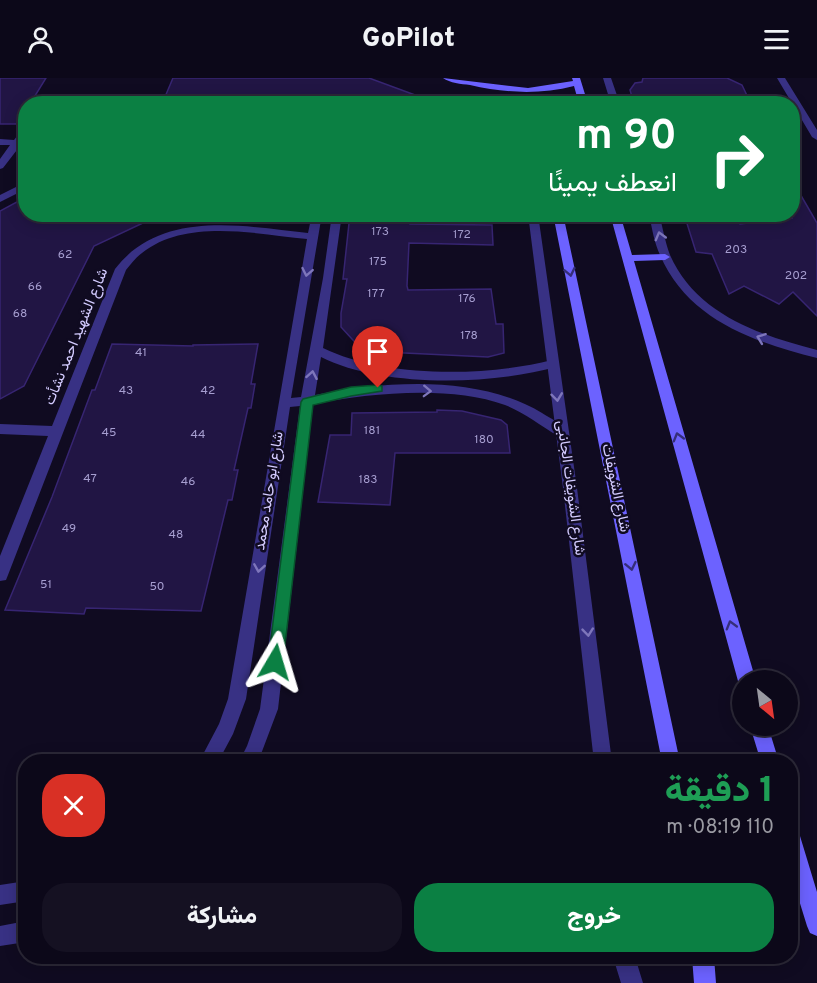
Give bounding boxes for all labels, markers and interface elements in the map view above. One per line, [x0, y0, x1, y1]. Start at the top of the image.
text: GoPilot [362, 22, 455, 56]
icon: person [24, 23, 57, 56]
icon: menu [760, 23, 793, 56]
text: 90 m [576, 111, 677, 164]
icon: right [698, 120, 776, 198]
text: انعطف يمينًا [548, 167, 677, 201]
house number: 173 [371, 224, 389, 240]
house number: 172 [453, 227, 471, 243]
one-way arrow [654, 231, 667, 241]
house number: 203 [725, 242, 747, 258]
house number: 62 [58, 247, 72, 263]
house number: 175 [369, 254, 387, 270]
street label: شارع الشهيد احمد نشأت [41, 266, 113, 408]
one-way arrow [301, 267, 314, 277]
one-way arrow [563, 267, 576, 277]
house number: 202 [785, 268, 807, 284]
house number: 66 [28, 279, 42, 295]
house number: 177 [367, 286, 385, 302]
house number: 176 [458, 291, 476, 307]
house number: 68 [13, 306, 27, 322]
pin [352, 326, 403, 388]
house number: 178 [460, 328, 478, 344]
one-way arrow [756, 333, 767, 345]
icon: arrive [361, 335, 394, 368]
house number: 41 [135, 345, 147, 361]
one-way arrow [305, 370, 318, 380]
house number: 43 [119, 383, 133, 399]
house number: 42 [201, 383, 215, 399]
one-way arrow [423, 384, 432, 397]
one-way arrow [550, 393, 562, 402]
street label: شارع الشويفات الجانبى [551, 419, 589, 557]
house number: 181 [364, 423, 380, 439]
house number: 45 [102, 425, 116, 441]
house number: 44 [191, 427, 205, 443]
street label: شارع ابو حامد محمد [251, 430, 289, 552]
house number: 180 [474, 432, 494, 448]
one-way arrow [673, 432, 685, 443]
street label: شارع الشويفات [596, 442, 634, 534]
house number: 47 [83, 471, 97, 487]
house number: 183 [358, 472, 378, 488]
house number: 46 [181, 474, 195, 490]
house number: 49 [62, 521, 76, 537]
house number: 48 [169, 527, 183, 543]
one-way arrow [623, 560, 636, 570]
one-way arrow [253, 564, 265, 573]
house number: 51 [40, 577, 52, 593]
house number: 50 [149, 579, 165, 595]
one-way arrow [726, 620, 738, 631]
one-way arrow [582, 628, 594, 637]
position arrow [243, 630, 307, 694]
north arrow [732, 670, 798, 736]
map controls [732, 670, 798, 736]
text: 1 دقيقة [665, 769, 774, 815]
button: close [42, 774, 105, 837]
text: 110 m · 08:19 [666, 815, 774, 841]
button: مشاركة [42, 883, 402, 952]
button: خروج [414, 883, 774, 952]

